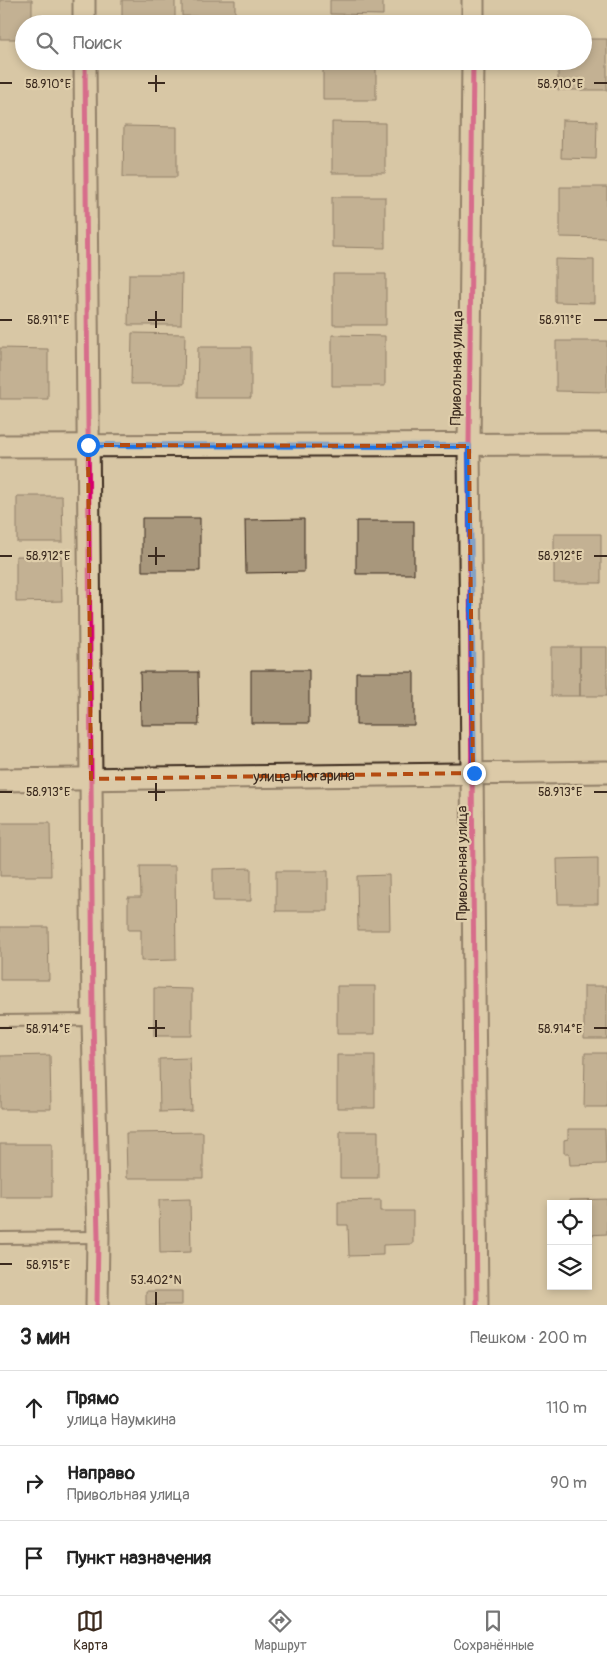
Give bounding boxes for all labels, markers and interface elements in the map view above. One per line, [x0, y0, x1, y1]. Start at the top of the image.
search box [15, 15, 592, 70]
icon: search [33, 29, 61, 57]
text: Поиск [73, 31, 123, 55]
text: 58.910°E [25, 77, 71, 92]
text: 58.910°E [537, 77, 583, 92]
street label: Привольная улица [446, 310, 468, 426]
text: 58.911°E [27, 313, 69, 328]
text: 58.911°E [539, 313, 581, 328]
route start [77, 434, 100, 457]
text: 58.912°E [26, 549, 70, 564]
text: 58.912°E [538, 549, 582, 564]
route end [463, 762, 486, 785]
street label: улица Люгарина [252, 766, 355, 786]
text: 58.913°E [26, 785, 70, 800]
text: 58.913°E [538, 785, 582, 800]
street label: Привольная улица [453, 805, 472, 921]
text: 58.914°E [26, 1022, 70, 1037]
text: 58.914°E [538, 1022, 582, 1037]
map controls [547, 1200, 592, 1290]
button: locate [547, 1200, 592, 1245]
button: layers [547, 1245, 592, 1290]
text: 58.915°E [26, 1258, 70, 1273]
text: 53.402°N [130, 1273, 182, 1288]
text: 3 мин [20, 1324, 70, 1351]
text: Пешком · 200 m [470, 1328, 587, 1348]
text: Прямо [67, 1386, 119, 1410]
icon: ahead [20, 1394, 48, 1422]
text: 110 m [546, 1398, 587, 1418]
text: улица Наумкина [67, 1410, 176, 1430]
text: Направо [67, 1461, 135, 1485]
icon: right [20, 1469, 48, 1497]
text: 90 m [550, 1473, 587, 1493]
text: Привольная улица [67, 1485, 190, 1505]
icon: arrive [20, 1544, 48, 1572]
text: Пункт назначения [67, 1546, 211, 1570]
tab: Карта [73, 1607, 108, 1654]
tab: Маршрут [254, 1607, 307, 1654]
tab: Сохранённые [453, 1607, 534, 1654]

